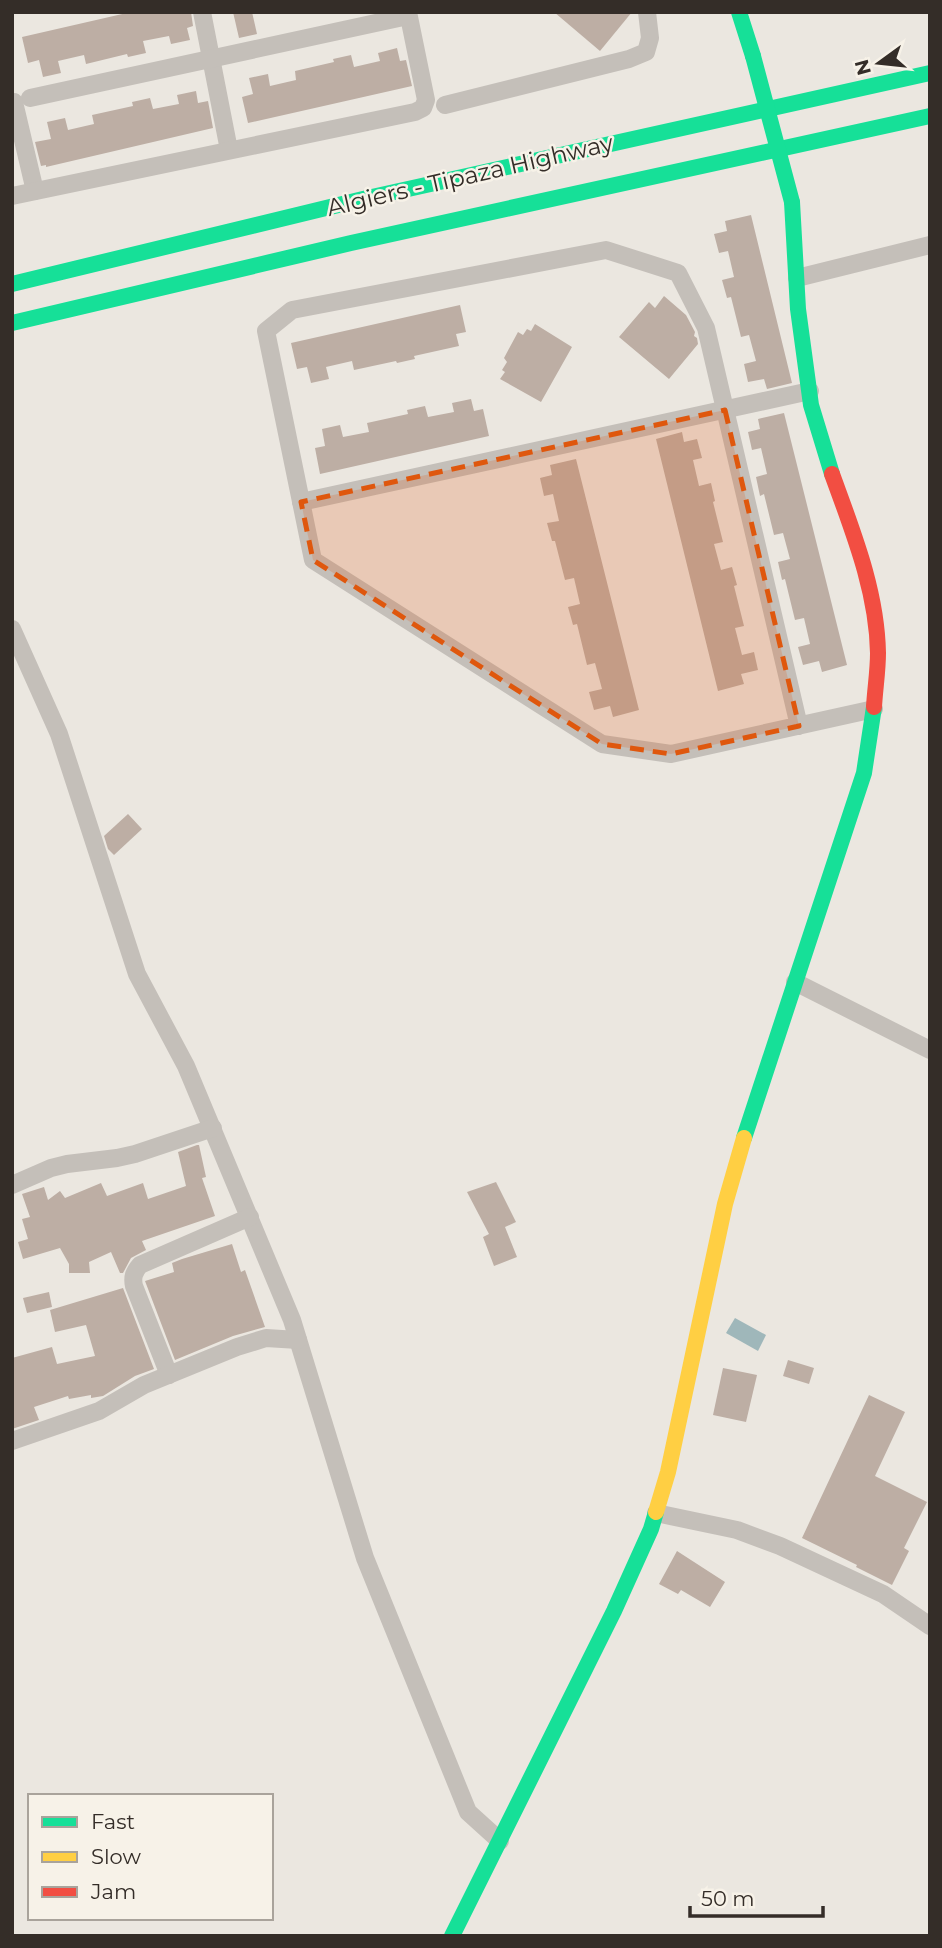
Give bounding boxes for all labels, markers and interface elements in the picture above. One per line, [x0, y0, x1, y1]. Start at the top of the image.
north arrow [844, 28, 914, 98]
text: N [850, 57, 876, 78]
street label: Algiers - Tipaza Highway [324, 128, 616, 222]
legend [28, 1794, 273, 1920]
text: Fast [91, 1809, 135, 1834]
text: Slow [91, 1844, 141, 1869]
scale bar [690, 1874, 823, 1918]
text: Jam [90, 1879, 136, 1904]
text: 50 m [701, 1886, 755, 1911]

